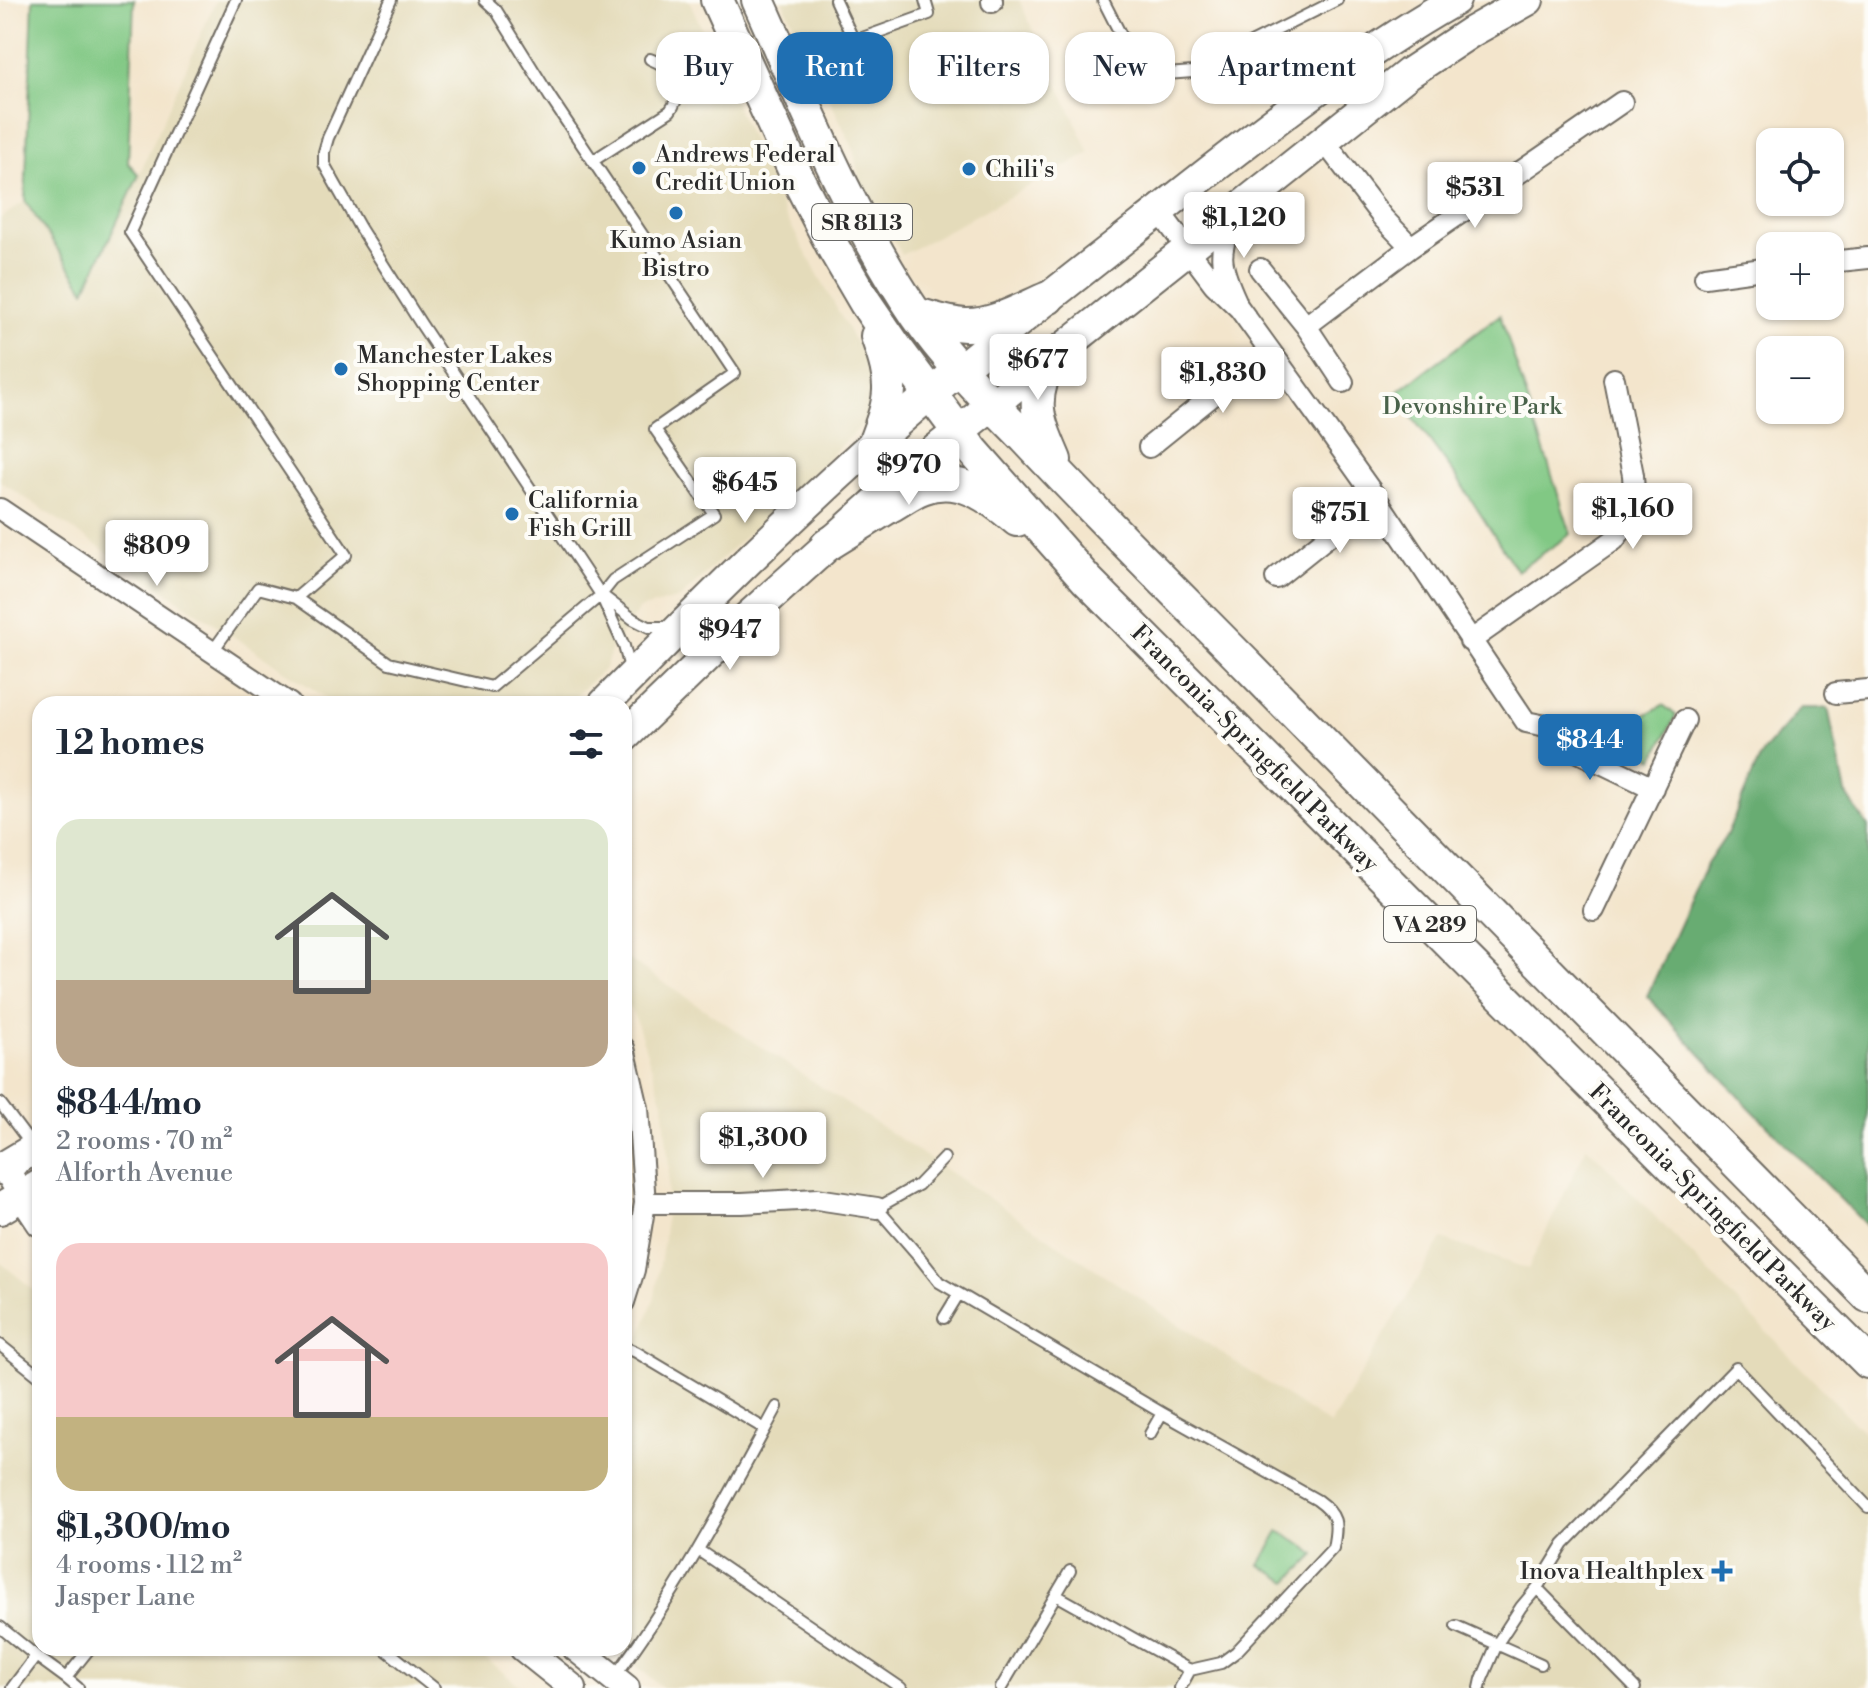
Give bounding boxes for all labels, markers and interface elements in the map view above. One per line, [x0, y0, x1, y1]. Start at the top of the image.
chip: Buy [656, 32, 761, 104]
chip: Rent [777, 32, 893, 104]
chip: Filters [909, 32, 1049, 104]
chip: New [1065, 32, 1175, 104]
chip: Apartment [1191, 32, 1384, 104]
map controls [1756, 128, 1844, 424]
button: locate [1756, 128, 1844, 216]
place label: Andrews Federal Credit Union [654, 140, 836, 198]
place label: Chili's [985, 155, 1055, 185]
marker: Andrews Federal Credit Union [630, 159, 648, 177]
marker: Chili's [960, 160, 978, 178]
pin: $531 [1428, 162, 1522, 230]
text: $531 [1445, 172, 1505, 204]
pin: $1,120 [1179, 192, 1309, 260]
text: $1,120 [1202, 202, 1286, 234]
marker: Kumo Asian Bistro [667, 204, 685, 222]
road number: SR 8113 [812, 204, 912, 240]
place label: Kumo Asian Bistro [610, 226, 742, 284]
button: + [1756, 232, 1844, 320]
pin: $677 [991, 334, 1085, 402]
button: − [1756, 336, 1844, 424]
place label: Manchester Lakes Shopping Center [357, 341, 552, 399]
text: $677 [1008, 344, 1068, 376]
pin: $1,830 [1158, 347, 1288, 415]
text: $1,830 [1179, 357, 1267, 389]
marker: Manchester Lakes Shopping Center [332, 360, 350, 378]
park label: Devonshire Park [1382, 392, 1563, 422]
pin: $970 [862, 439, 956, 507]
text: $970 [876, 449, 942, 481]
pin: $645 [698, 457, 792, 525]
text: $645 [712, 467, 778, 499]
pin: $1,160 [1568, 483, 1698, 551]
place label: California Fish Grill [528, 486, 639, 544]
pin: $751 [1293, 487, 1387, 555]
text: $1,160 [1591, 493, 1675, 525]
text: $751 [1311, 497, 1369, 529]
marker: California Fish Grill [503, 505, 521, 523]
pin: $809 [110, 520, 204, 588]
text: $809 [123, 530, 191, 562]
pin: $947 [683, 604, 777, 672]
text: $947 [698, 614, 762, 646]
street label: Franconia-Springfield Parkway [1124, 619, 1385, 879]
pin: $844 [1543, 714, 1637, 782]
icon: filters [564, 722, 608, 766]
text: 12 homes [56, 723, 205, 765]
text: $844 [1556, 724, 1624, 756]
icon: home [260, 871, 404, 1015]
road number: VA 289 [1384, 906, 1476, 942]
street label: Franconia-Springfield Parkway [1582, 1078, 1843, 1338]
text: $844/mo [56, 1083, 202, 1125]
pin: $1,300 [698, 1112, 828, 1180]
text: $1,300 [718, 1122, 808, 1154]
text: 2 rooms · 70 m² [56, 1125, 232, 1157]
text: Alforth Avenue [56, 1157, 233, 1189]
icon: home [260, 1295, 404, 1439]
text: $1,300/mo [56, 1507, 231, 1549]
text: 4 rooms · 112 m² [56, 1549, 242, 1581]
place label: Inova Healthplex [1520, 1557, 1705, 1587]
marker: Inova Healthplex [1711, 1560, 1733, 1582]
text: Jasper Lane [56, 1581, 195, 1613]

